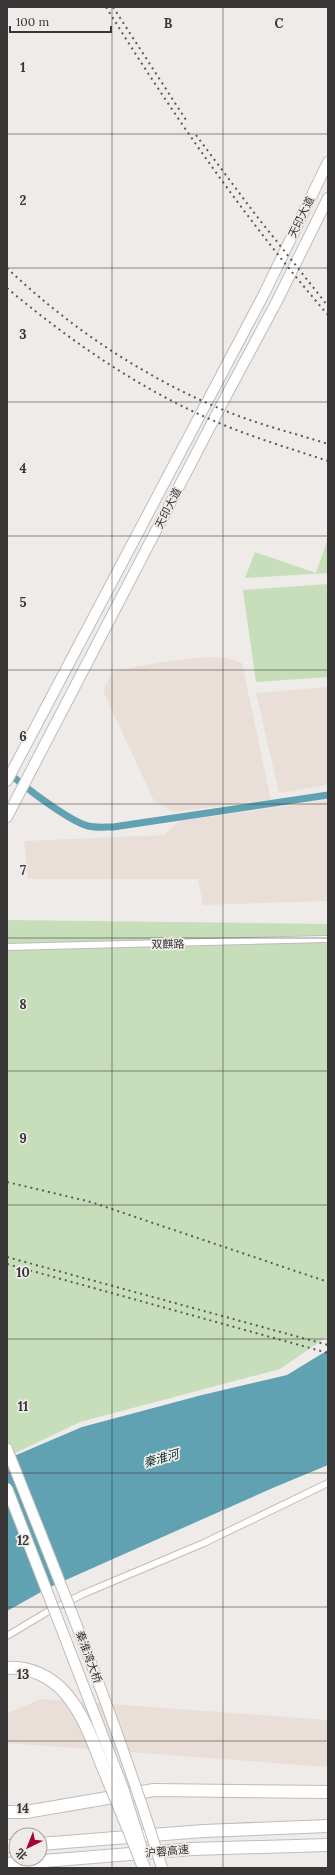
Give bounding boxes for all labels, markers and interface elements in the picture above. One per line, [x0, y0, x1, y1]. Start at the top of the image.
scale bar [10, 8, 111, 34]
text: 100 m [16, 14, 49, 29]
text: B [164, 15, 173, 32]
text: C [275, 15, 284, 32]
text: 1 [20, 59, 26, 76]
text: 2 [20, 192, 27, 209]
street label: 天印大道 [285, 194, 317, 240]
text: 3 [19, 326, 27, 343]
text: 4 [19, 460, 27, 477]
street label: 天印大道 [152, 485, 184, 531]
text: 5 [19, 594, 27, 611]
text: 6 [19, 728, 27, 745]
text: 7 [20, 862, 26, 879]
street label: 双麒路 [151, 937, 185, 951]
text: 8 [19, 996, 27, 1013]
text: 9 [19, 1130, 27, 1147]
text: 10 [16, 1264, 30, 1281]
text: 11 [18, 1398, 28, 1415]
water label: 秦淮河 [142, 1445, 182, 1470]
text: 12 [17, 1532, 29, 1549]
street label: 秦淮湾大桥 [73, 1629, 105, 1685]
text: 13 [17, 1666, 29, 1683]
text: 14 [17, 1800, 29, 1817]
north arrow [8, 1827, 48, 1867]
street label: 沪蓉高速 [144, 1842, 190, 1860]
text: 北 [12, 1845, 30, 1863]

